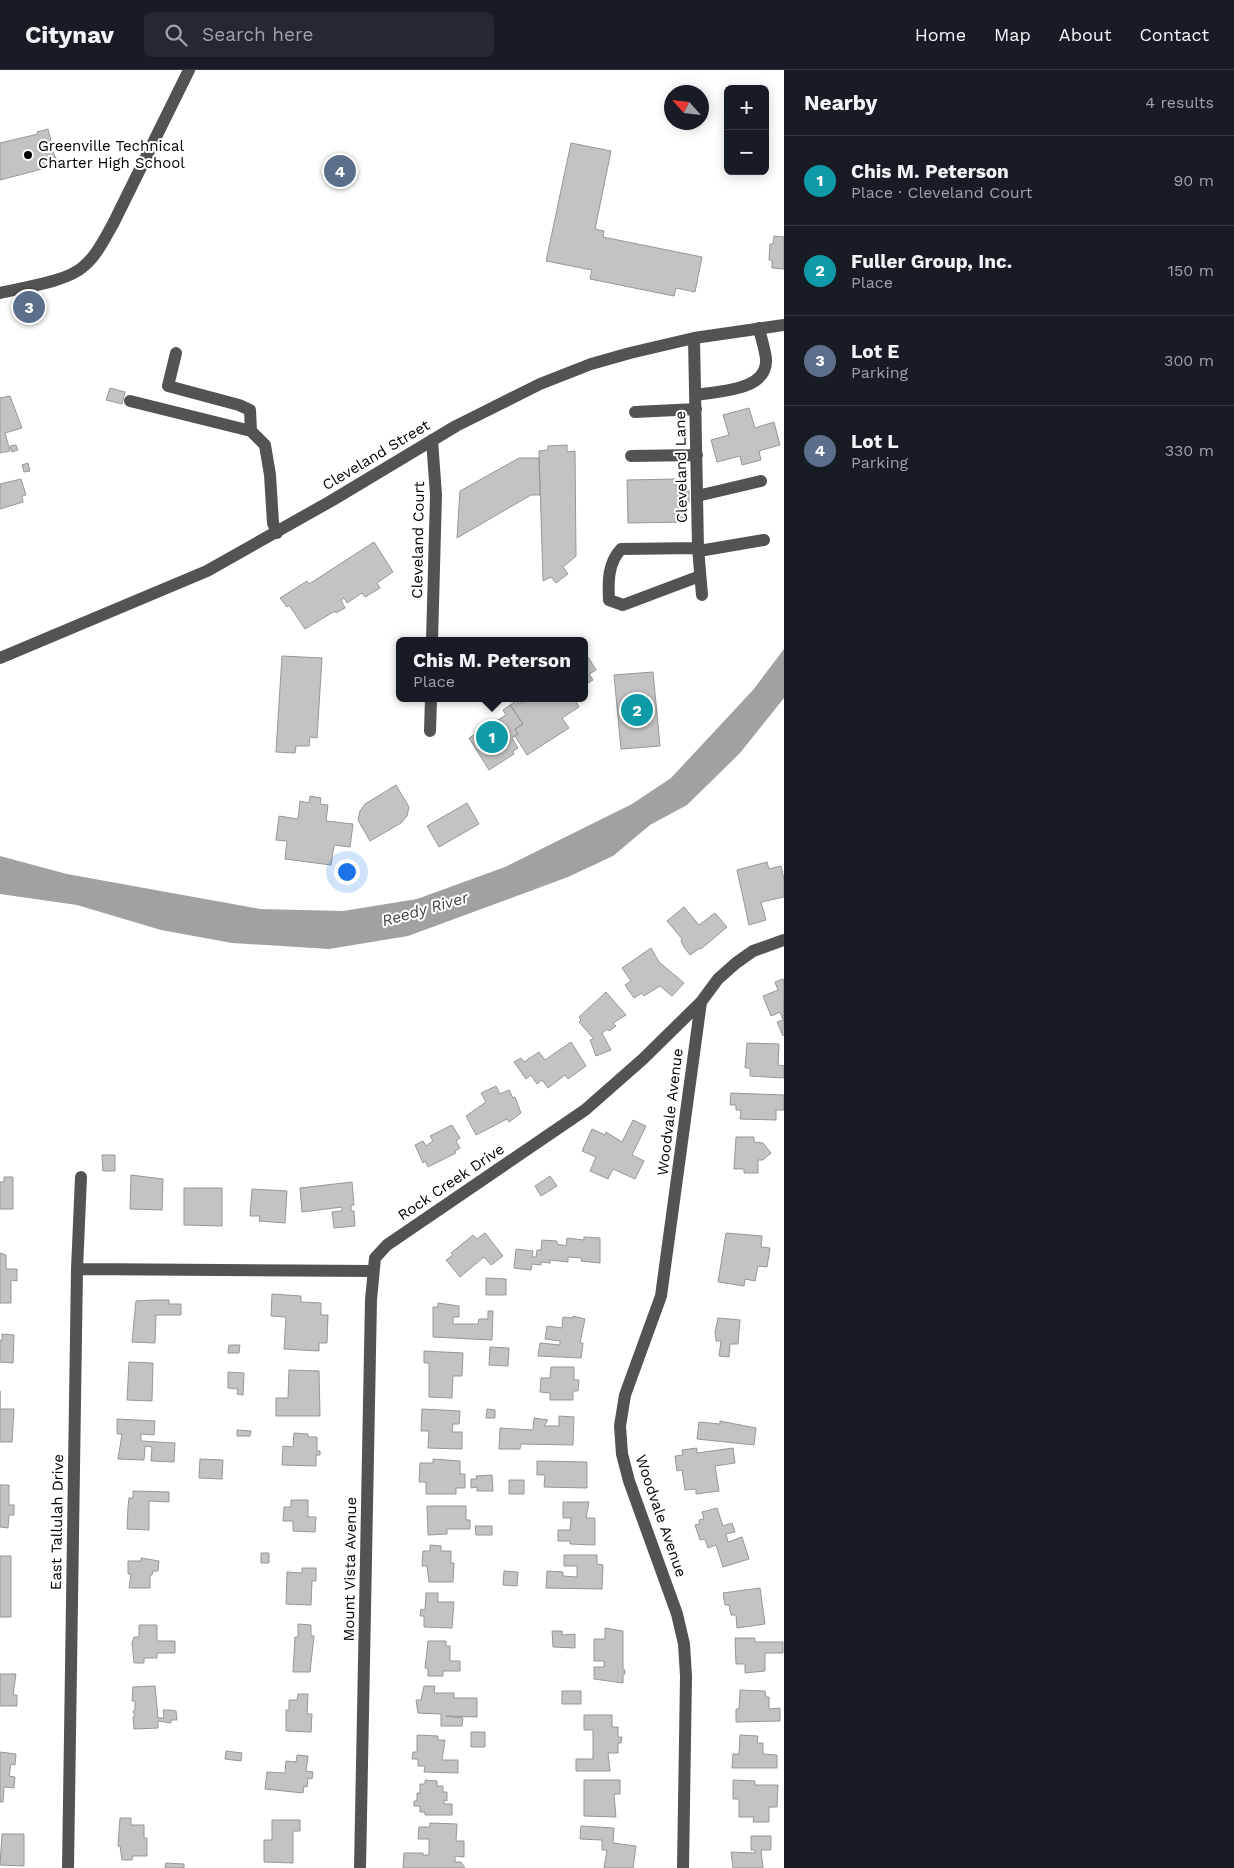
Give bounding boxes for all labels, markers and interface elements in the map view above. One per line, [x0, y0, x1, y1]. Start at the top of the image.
search box [144, 12, 494, 57]
text: Citynav [25, 21, 114, 49]
icon: search [162, 21, 190, 49]
text: Search here [202, 23, 313, 46]
text: Home [915, 24, 966, 45]
text: Map [994, 24, 1031, 45]
text: About [1059, 24, 1111, 45]
text: Contact [1139, 24, 1209, 45]
north arrow [664, 85, 709, 130]
map controls [724, 85, 769, 175]
button: + [724, 85, 769, 130]
text: Nearby [804, 90, 877, 115]
text: 4 results [1145, 93, 1214, 112]
button: − [724, 130, 769, 175]
place label: Greenville Technical Charter High School [38, 137, 185, 172]
marker: Greenville Technical Charter High School [22, 149, 34, 161]
pin: 4 [324, 152, 356, 190]
text: Chis M. Peterson [851, 160, 1009, 183]
text: 1 [817, 171, 823, 190]
text: 90 m [1173, 171, 1214, 190]
text: Place · Cleveland Court [851, 183, 1032, 202]
text: Fuller Group, Inc. [851, 250, 1012, 273]
text: 2 [815, 261, 825, 280]
text: 150 m [1168, 261, 1214, 280]
text: Place [851, 273, 893, 292]
pin: 3 [13, 288, 45, 326]
text: Lot E [851, 340, 899, 363]
text: 3 [815, 351, 825, 370]
text: 300 m [1164, 351, 1214, 370]
text: Parking [851, 363, 908, 382]
street label: Cleveland Lane [671, 411, 691, 523]
street label: Cleveland Street [319, 416, 433, 494]
text: Lot L [851, 430, 899, 453]
text: 4 [815, 441, 825, 460]
text: 330 m [1165, 441, 1214, 460]
text: Parking [851, 453, 908, 472]
street label: Cleveland Court [408, 481, 428, 599]
popup [396, 637, 588, 702]
text: Chis M. Peterson [413, 649, 571, 672]
text: Place [413, 672, 455, 691]
pin: 2 [621, 691, 653, 729]
pin: 1 [476, 718, 508, 756]
your location [334, 859, 360, 885]
water label: Reedy River [380, 887, 471, 930]
street label: Woodvale Avenue [653, 1047, 687, 1177]
street label: Rock Creek Drive [394, 1140, 508, 1224]
street label: Woodvale Avenue [632, 1452, 690, 1580]
street label: East Tallulah Drive [47, 1454, 67, 1590]
street label: Mount Vista Avenue [340, 1497, 360, 1641]

